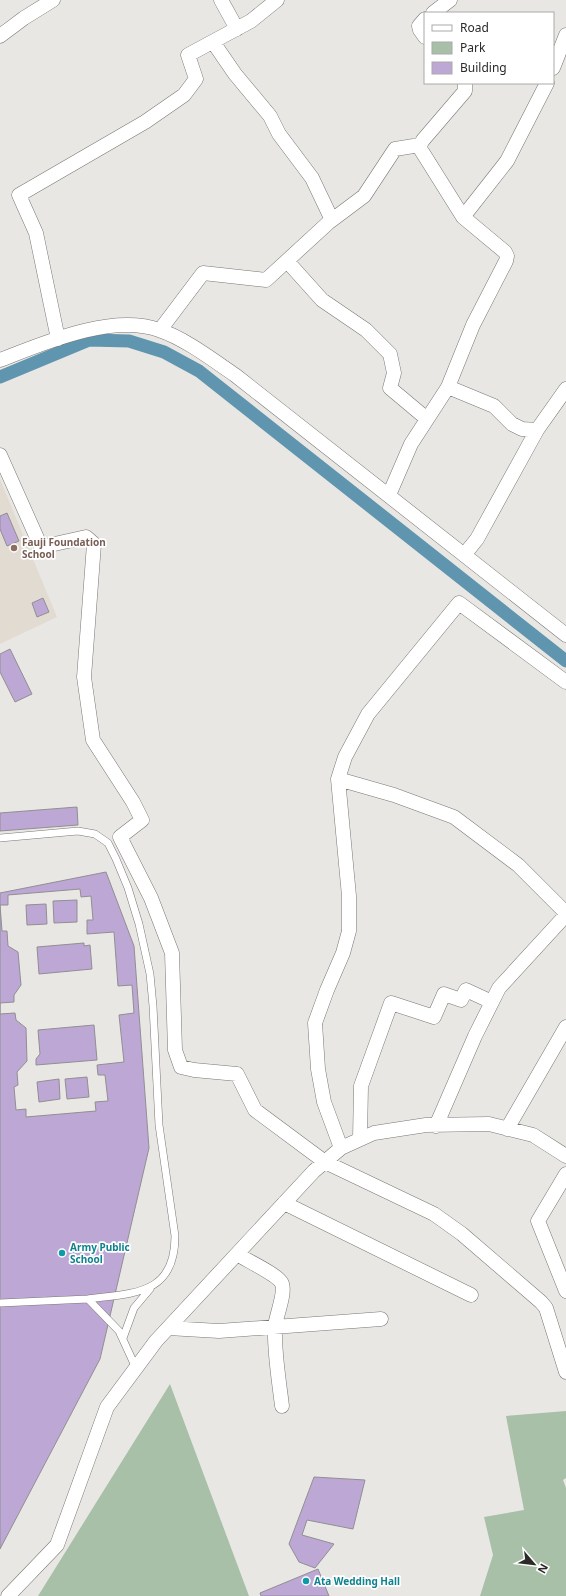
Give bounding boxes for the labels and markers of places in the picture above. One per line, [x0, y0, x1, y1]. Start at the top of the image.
place label: Fauji Foundation School [22, 535, 106, 561]
marker: Fauji Foundation School [9, 543, 19, 553]
place label: Army Public School [70, 1240, 130, 1266]
marker: Army Public School [57, 1248, 67, 1258]
place label: Ata Wedding Hall [314, 1574, 400, 1588]
marker: Ata Wedding Hall [301, 1576, 311, 1586]

